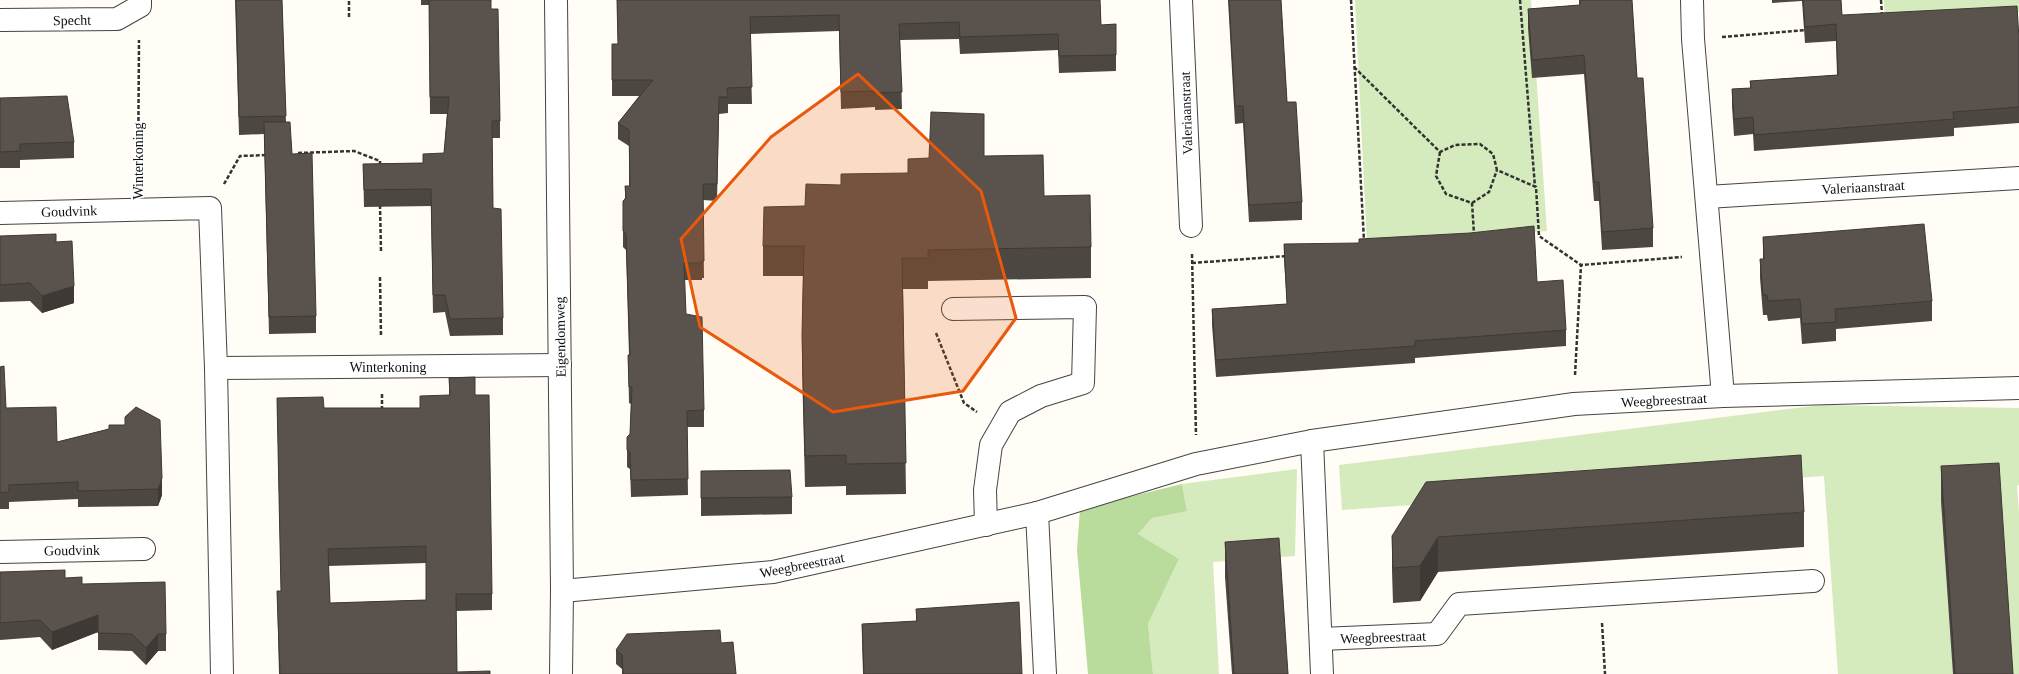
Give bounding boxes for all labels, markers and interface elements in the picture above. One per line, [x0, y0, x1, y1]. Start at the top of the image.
street label: Specht [53, 13, 91, 28]
street label: Valeriaanstraat [1178, 71, 1195, 155]
street label: Winterkoning [131, 122, 146, 200]
street label: Valeriaanstraat [1821, 178, 1905, 197]
street label: Goudvink [41, 203, 97, 220]
street label: Eigendomweg [552, 296, 569, 378]
street label: Winterkoning [349, 360, 427, 375]
street label: Weegbreestraat [1621, 391, 1707, 410]
street label: Goudvink [44, 543, 100, 558]
street label: Weegbreestraat [758, 550, 846, 581]
street label: Weegbreestraat [1340, 629, 1426, 646]

